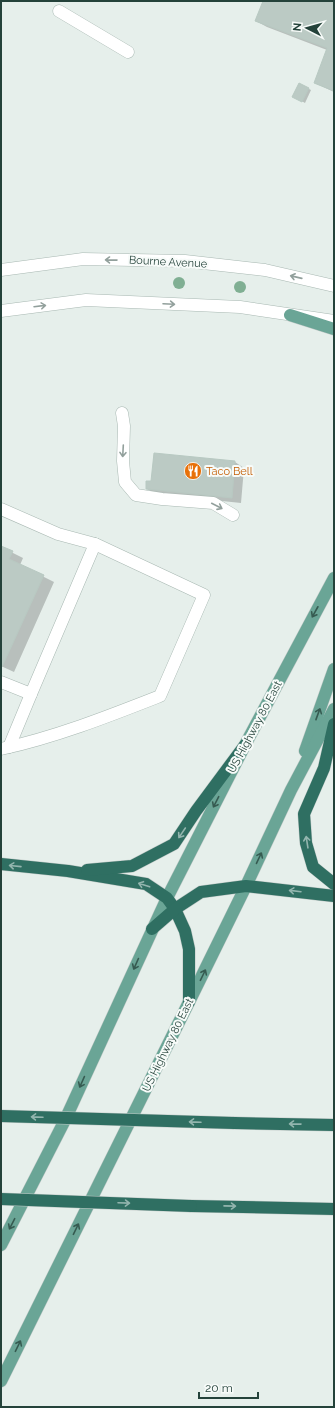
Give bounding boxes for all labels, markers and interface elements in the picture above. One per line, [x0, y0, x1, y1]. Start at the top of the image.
north arrow [287, 8, 327, 48]
text: N [291, 22, 304, 32]
street label: Bourne Avenue [129, 253, 208, 271]
one-way arrow [105, 256, 118, 263]
one-way arrow [290, 273, 303, 281]
one-way arrow [162, 300, 175, 308]
one-way arrow [33, 302, 46, 310]
one-way arrow [119, 444, 127, 457]
restaurant icon: Taco Bell [183, 461, 203, 481]
place label: Taco Bell [206, 465, 253, 478]
one-way arrow [211, 502, 223, 510]
one-way arrow [311, 606, 319, 618]
street label: US Highway 80 East [225, 679, 285, 775]
one-way arrow [315, 708, 323, 720]
one-way arrow [212, 796, 219, 808]
one-way arrow [178, 827, 186, 838]
one-way arrow [302, 836, 310, 849]
one-way arrow [256, 852, 263, 864]
one-way arrow [9, 862, 22, 869]
one-way arrow [137, 881, 150, 888]
one-way arrow [289, 887, 302, 895]
one-way arrow [132, 958, 139, 970]
one-way arrow [199, 969, 207, 981]
street label: US Highway 80 East [140, 996, 196, 1094]
one-way arrow [78, 1076, 86, 1088]
one-way arrow [31, 1113, 44, 1121]
one-way arrow [189, 1118, 202, 1126]
one-way arrow [289, 1120, 302, 1128]
one-way arrow [117, 1199, 130, 1207]
one-way arrow [223, 1203, 236, 1210]
one-way arrow [8, 1218, 15, 1230]
one-way arrow [73, 1224, 80, 1236]
one-way arrow [15, 1340, 22, 1352]
scale bar [199, 1374, 258, 1400]
text: 20 m [205, 1381, 233, 1395]

